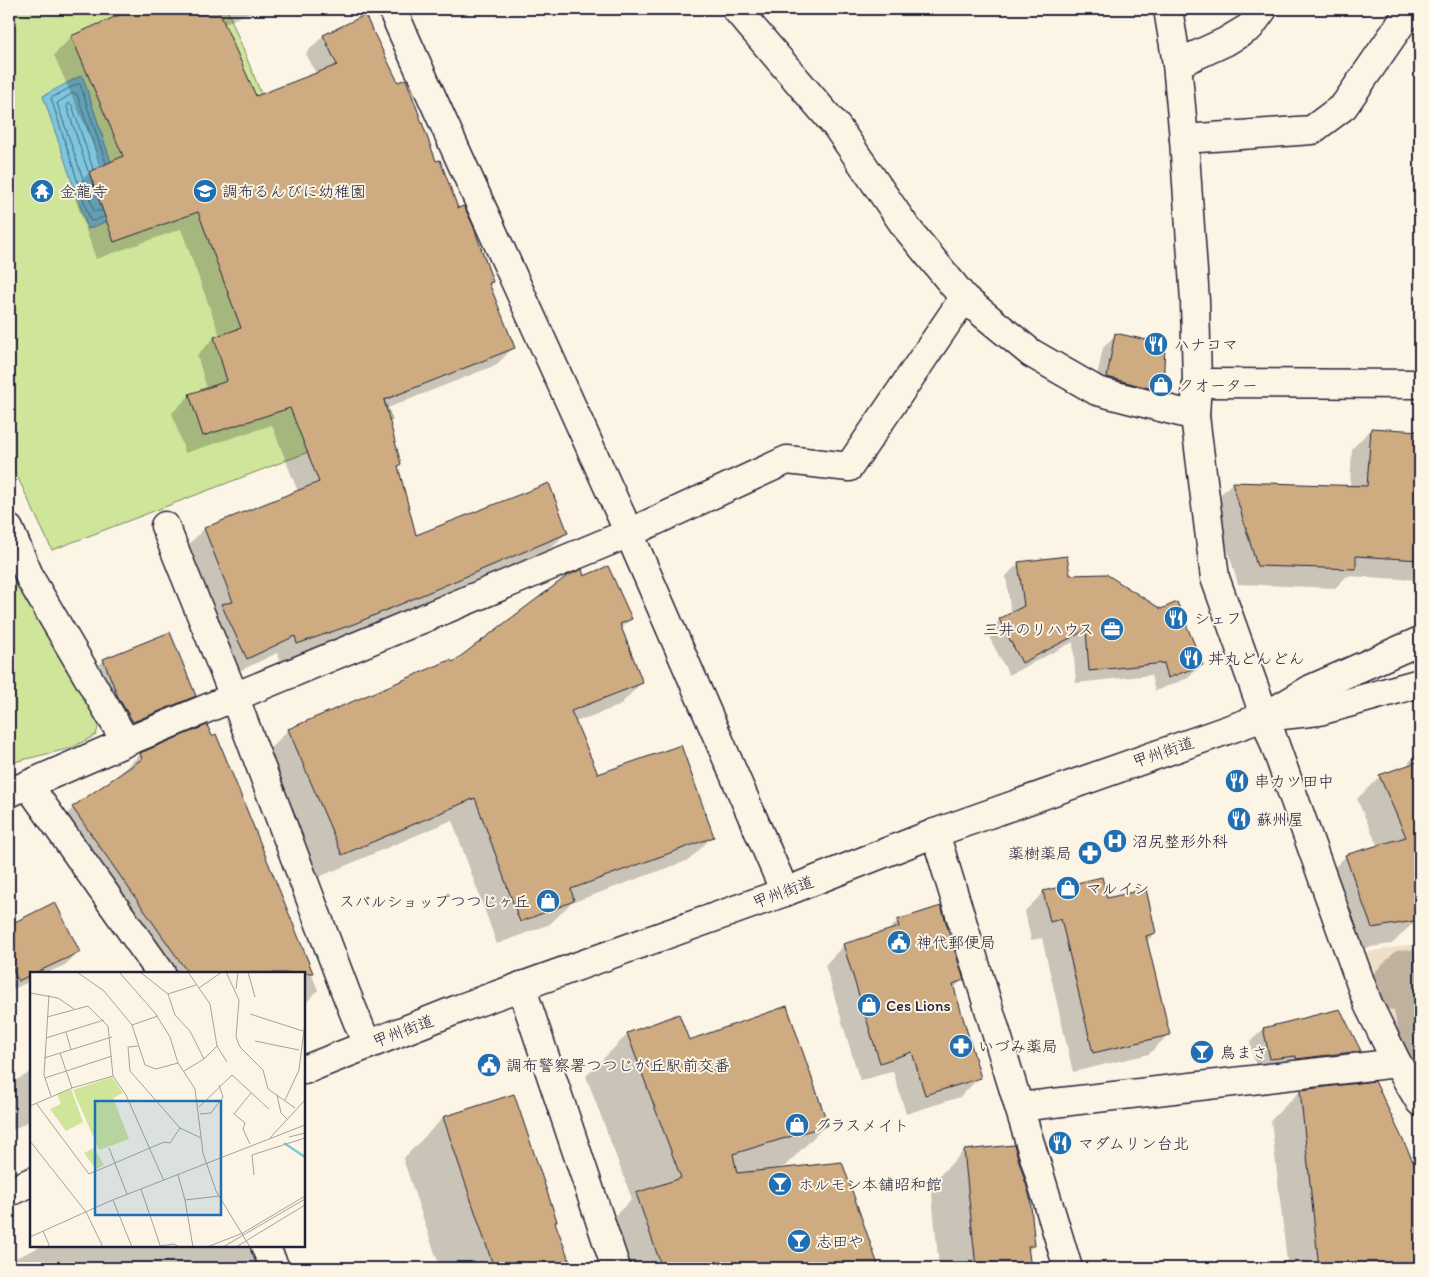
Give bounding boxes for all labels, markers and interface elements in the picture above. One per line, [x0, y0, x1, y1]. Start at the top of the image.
temple icon: 金龍寺 [29, 178, 55, 204]
school or university icon: 調布るんびに幼稚園 [192, 178, 218, 204]
place label: 金龍寺 [60, 182, 108, 201]
place label: 調布るんびに幼稚園 [222, 182, 366, 201]
restaurant icon: ハナコマ [1143, 331, 1169, 357]
place label: ハナコマ [1174, 335, 1238, 354]
shop icon: クオーター [1148, 372, 1174, 398]
place label: クオーター [1178, 376, 1258, 395]
restaurant icon: シェフ [1163, 605, 1189, 631]
place label: シェフ [1194, 609, 1242, 628]
office icon: 三井のリハウス [1099, 616, 1125, 642]
place label: 三井のリハウス [983, 620, 1094, 639]
restaurant icon: 丼丸どんどん [1178, 645, 1204, 671]
place label: 丼丸どんどん [1208, 649, 1305, 668]
street label: 甲州街道 [1130, 733, 1196, 771]
restaurant icon: 串カツ田中 [1224, 768, 1250, 794]
place label: 串カツ田中 [1254, 772, 1334, 791]
restaurant icon: 蘇州屋 [1226, 806, 1252, 832]
place label: 蘇州屋 [1256, 810, 1304, 829]
hospital icon: 沼尻整形外科 [1102, 828, 1128, 854]
place label: 沼尻整形外科 [1132, 832, 1228, 851]
pharmacy icon: 薬樹薬局 [1077, 840, 1103, 866]
place label: 薬樹薬局 [1008, 844, 1072, 863]
street label: 甲州街道 [750, 872, 816, 912]
shop icon: マルイシ [1055, 875, 1081, 901]
place label: マルイシ [1086, 879, 1149, 898]
shop icon: スバルショップつつじヶ丘 [535, 888, 561, 914]
place label: スバルショップつつじヶ丘 [339, 892, 530, 911]
public building icon: 神代郵便局 [886, 929, 912, 955]
place label: 神代郵便局 [916, 933, 996, 952]
inset map [30, 972, 305, 1247]
shop icon: Ces Lions [856, 992, 882, 1018]
place label: Ces Lions [886, 996, 951, 1015]
street label: 甲州街道 [370, 1011, 436, 1051]
pharmacy icon: いづみ薬局 [948, 1033, 974, 1059]
place label: いづみ薬局 [978, 1037, 1058, 1056]
bar icon: 鳥まさ [1189, 1039, 1215, 1065]
place label: 鳥まさ [1220, 1043, 1268, 1062]
public building icon: 調布警察署つつじが丘駅前交番 [476, 1052, 502, 1078]
place label: 調布警察署つつじが丘駅前交番 [506, 1056, 730, 1075]
shop icon: グラスメイト [784, 1112, 810, 1138]
place label: グラスメイト [814, 1116, 909, 1135]
restaurant icon: マダムリン台北 [1047, 1130, 1073, 1156]
place label: マダムリン台北 [1078, 1134, 1189, 1153]
bar icon: ホルモン本舗昭和館 [767, 1171, 793, 1197]
place label: ホルモン本舗昭和館 [798, 1175, 942, 1194]
bar icon: 志田や [786, 1228, 812, 1254]
place label: 志田や [816, 1232, 864, 1251]

